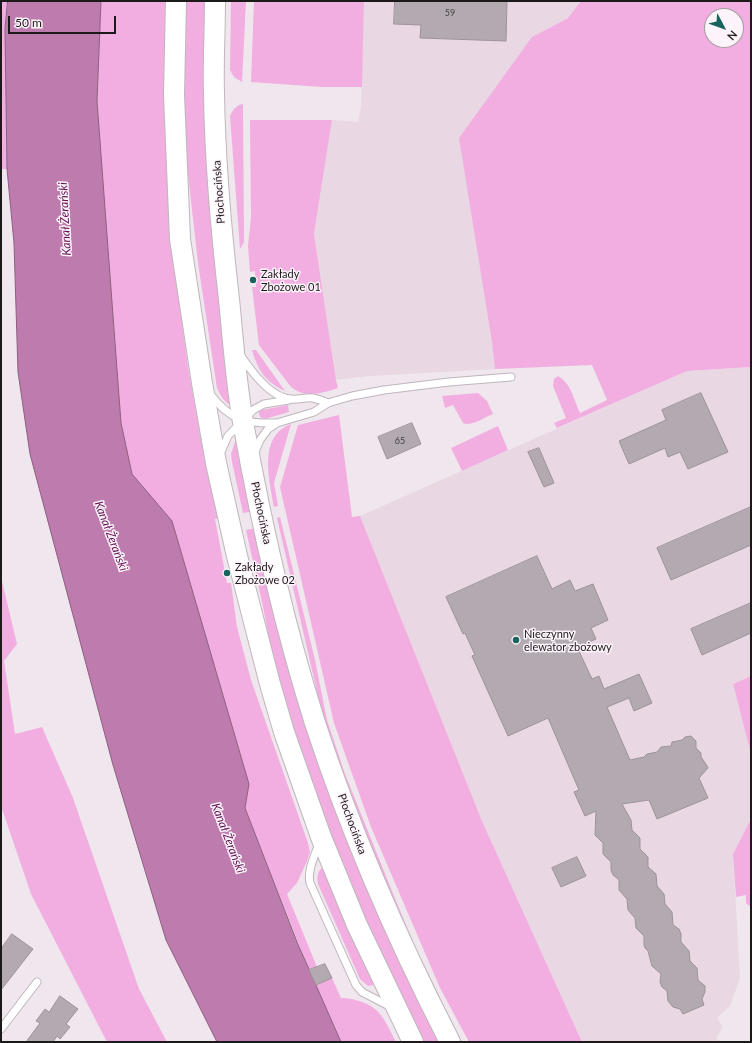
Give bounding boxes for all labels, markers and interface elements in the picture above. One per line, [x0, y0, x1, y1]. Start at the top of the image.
scale bar [10, 8, 118, 34]
house number: 59 [445, 8, 455, 18]
north arrow [704, 8, 744, 48]
text: 50 m [15, 15, 42, 30]
text: N [725, 28, 740, 43]
street label: Płochocińska [210, 160, 228, 224]
water label: Kanał Żerański [56, 182, 74, 256]
place label: Zakłady Zbożowe 01 [261, 267, 321, 293]
marker: Zakłady Zbożowe 01 [248, 275, 258, 285]
house number: 65 [395, 436, 405, 446]
street label: Płochocińska [248, 480, 274, 546]
water label: Kanał Żerański [91, 499, 131, 573]
place label: Zakłady Zbożowe 02 [235, 560, 295, 586]
marker: Zakłady Zbożowe 02 [222, 568, 232, 578]
place label: Nieczynny elewator zbożowy [524, 627, 612, 653]
marker: Nieczynny elewator zbożowy [511, 635, 521, 645]
street label: Płochocińska [335, 792, 369, 856]
water label: Kanał Żerański [208, 801, 248, 875]

